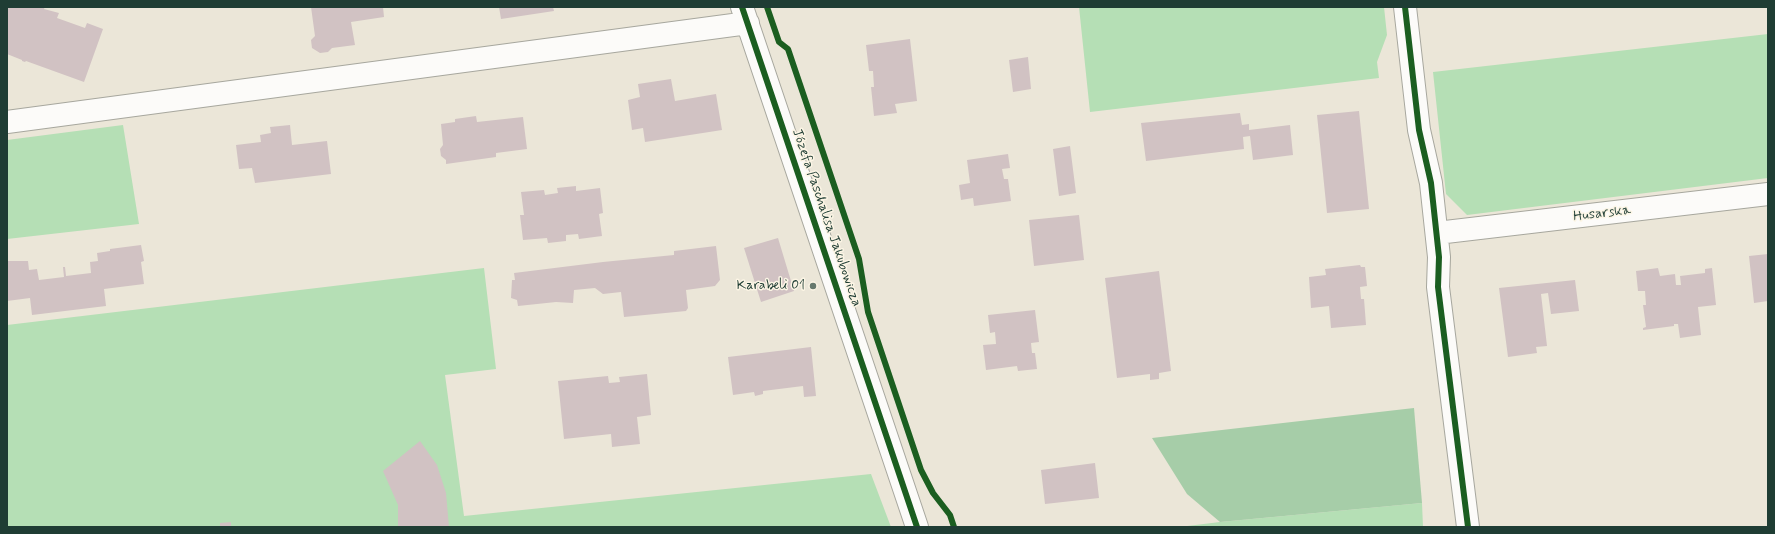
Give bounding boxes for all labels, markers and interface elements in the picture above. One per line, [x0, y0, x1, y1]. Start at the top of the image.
street label: Józefa Paschalisa Jakubowicza [788, 127, 864, 309]
street label: Husarska [1572, 202, 1632, 226]
place label: Karabeli 01 [736, 278, 805, 294]
marker: Karabeli 01 [808, 281, 818, 291]

